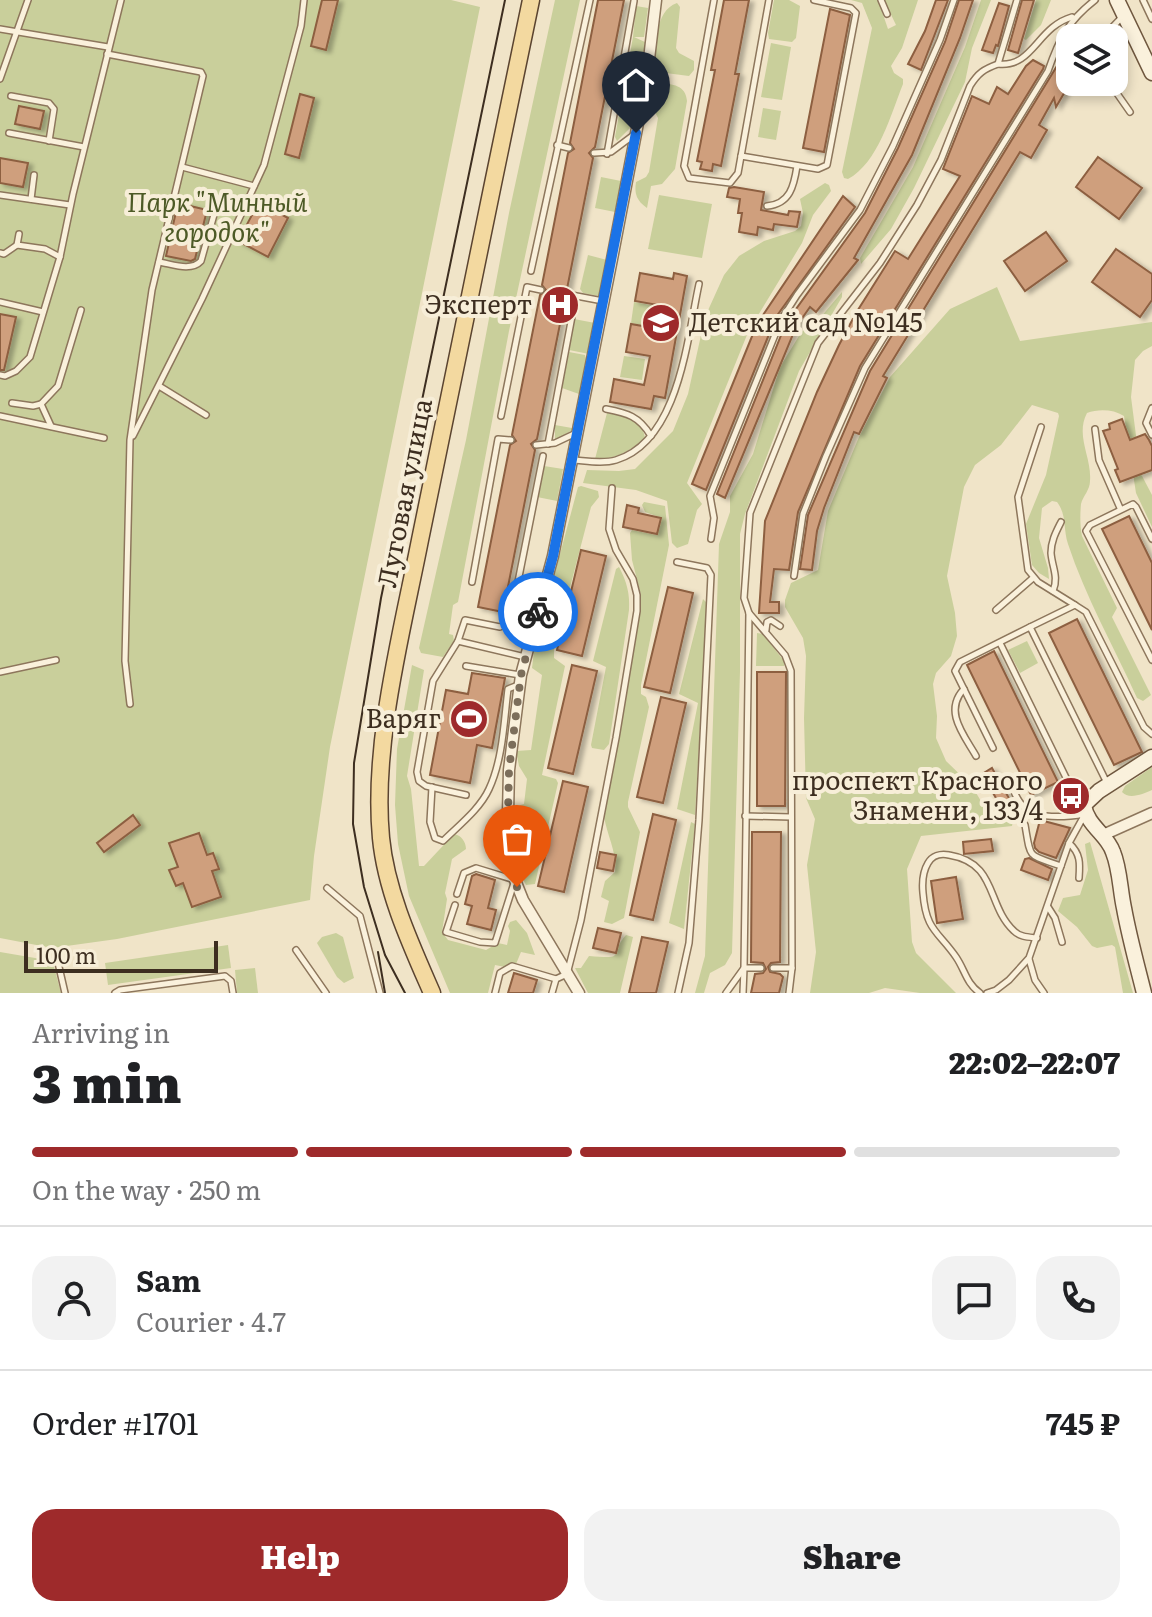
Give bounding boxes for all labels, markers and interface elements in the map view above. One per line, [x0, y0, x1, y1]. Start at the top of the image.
map controls [1056, 24, 1128, 96]
button: layers [1056, 24, 1128, 96]
pin [602, 51, 670, 133]
icon: home [614, 63, 658, 107]
park label: Парк "Минный городок" [127, 181, 308, 250]
place label: Эксперт [424, 283, 532, 322]
hospital icon: Эксперт [539, 284, 581, 326]
place label: Детский сад №145 [689, 301, 923, 340]
school or university icon: Детский сад №145 [640, 302, 682, 344]
street label: Луговая улица [365, 395, 440, 590]
courier [498, 572, 578, 652]
icon: bike [516, 590, 560, 634]
place label: Варяг [365, 697, 441, 736]
sports icon: Варяг [448, 698, 490, 740]
place label: проспект Красного Знамени, 133/4 [792, 759, 1043, 828]
bus stop icon: проспект Красного Знамени, 133/4 [1050, 775, 1092, 817]
pin [483, 805, 551, 887]
icon: bag [495, 817, 539, 861]
scale bar [24, 937, 218, 973]
text: 100 m [36, 938, 96, 971]
text: Arriving in [32, 1012, 170, 1051]
text: 22:02–22:07 [949, 1039, 1120, 1083]
text: 3 min [32, 1042, 182, 1119]
text: On the way · 250 m [32, 1169, 261, 1208]
button: person [32, 1256, 116, 1340]
button: chat [932, 1256, 1016, 1340]
button: phone [1036, 1256, 1120, 1340]
text: Sam [136, 1257, 201, 1301]
text: Courier · 4.7 [136, 1301, 286, 1340]
text: Order #1701 [32, 1400, 199, 1444]
text: 745 ₽ [1046, 1400, 1120, 1444]
button: Help [32, 1509, 568, 1601]
button: Share [584, 1509, 1120, 1601]

